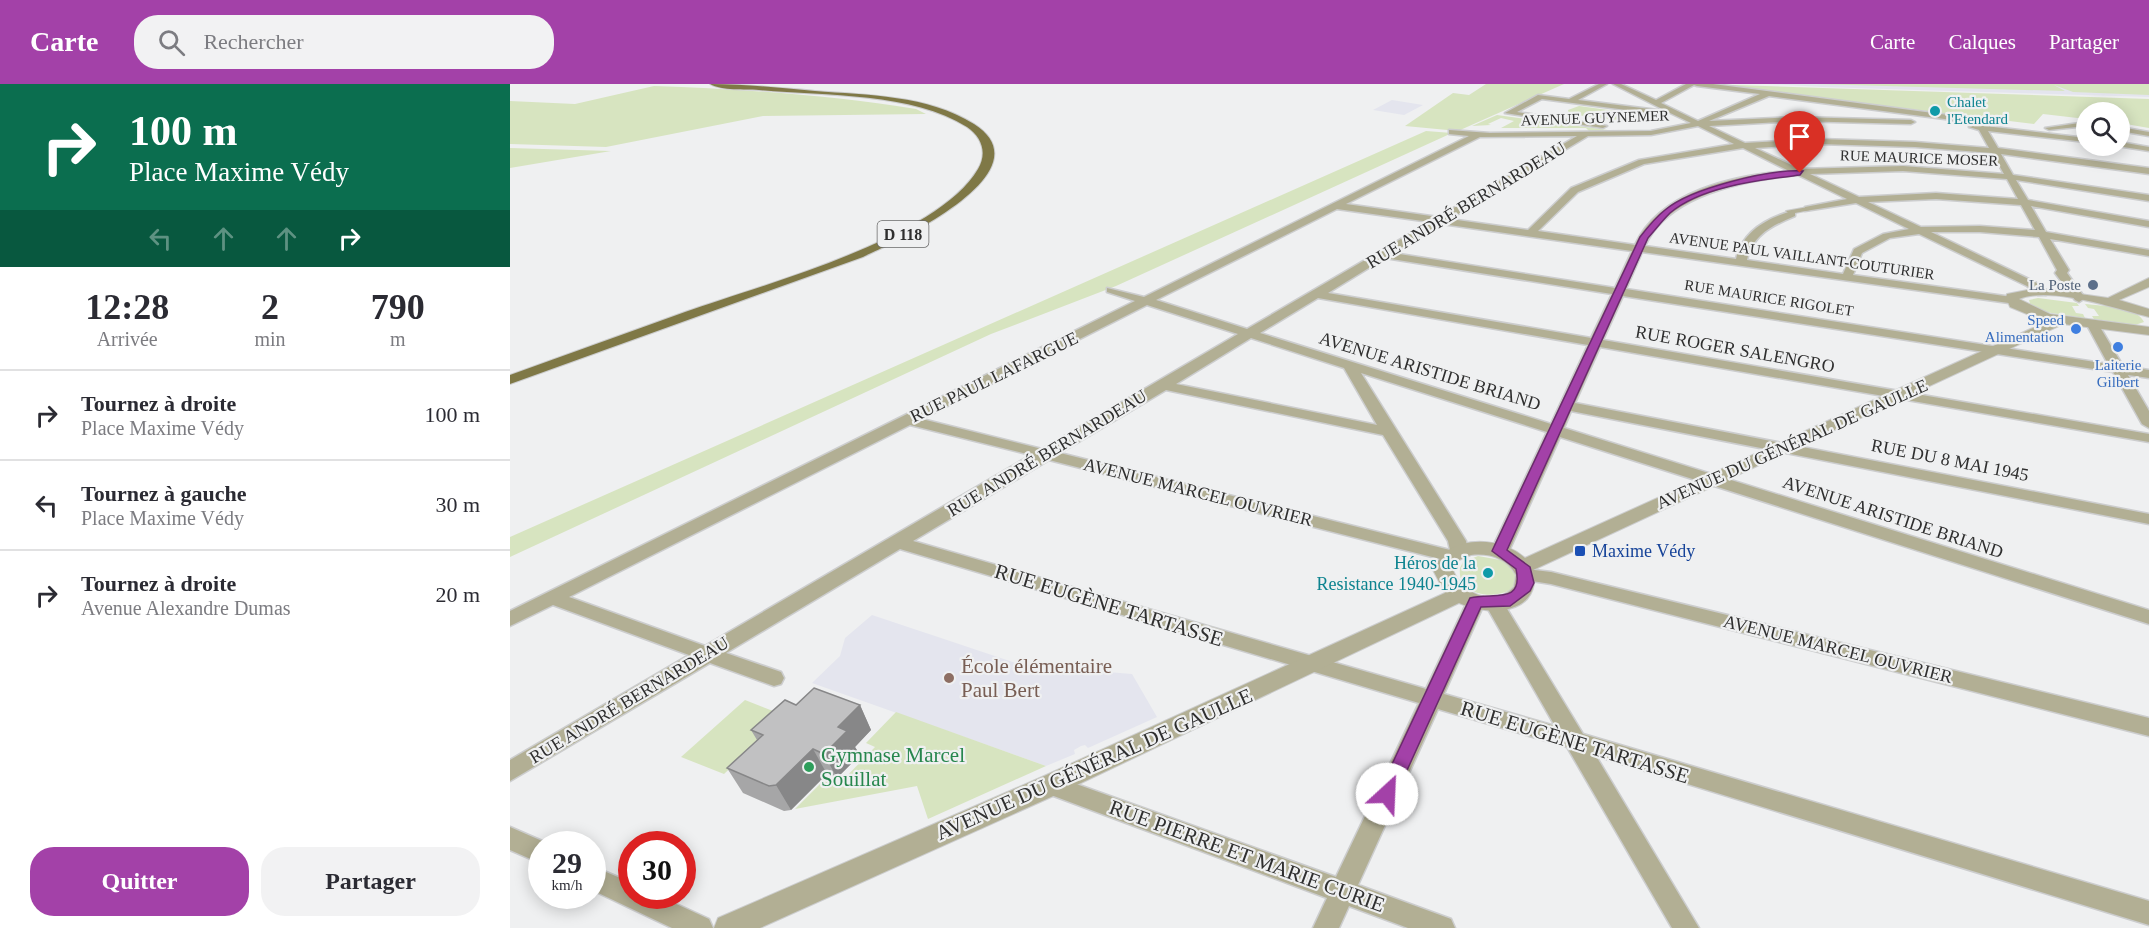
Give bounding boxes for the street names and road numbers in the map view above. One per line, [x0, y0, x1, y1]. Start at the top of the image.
street label: AVENUE GUYNEMER [1521, 107, 1669, 129]
street label: RUE ANDRÉ BERNARDEAU [1362, 137, 1569, 273]
street label: RUE MAURICE MOSER [1840, 147, 1998, 169]
road number: D 118 [878, 221, 928, 247]
street label: AVENUE PAUL VAILLANT-COUTURIER [1668, 229, 1936, 283]
street label: RUE MAURICE RIGOLET [1683, 277, 1855, 319]
street label: RUE ROGER SALENGRO [1634, 322, 1836, 376]
street label: RUE PAUL LAFARGUE [907, 328, 1081, 426]
street label: AVENUE ARISTIDE BRIAND [1317, 328, 1543, 414]
street label: AVENUE DU GÉNÉRAL DE GAULLE [1653, 374, 1931, 513]
street label: RUE ANDRÉ BERNARDEAU [943, 385, 1150, 521]
street label: RUE DU 8 MAI 1945 [1870, 435, 2030, 485]
street label: AVENUE MARCEL OUVRIER [1082, 454, 1314, 530]
street label: AVENUE ARISTIDE BRIAND [1780, 472, 2006, 562]
street label: RUE EUGÈNE TARTASSE [992, 559, 1226, 651]
street label: AVENUE MARCEL OUVRIER [1722, 611, 1954, 687]
street label: RUE ANDRÉ BERNARDEAU [525, 632, 732, 768]
street label: AVENUE DU GÉNÉRAL DE GAULLE [932, 683, 1256, 845]
street label: RUE EUGÈNE TARTASSE [1458, 696, 1692, 788]
street label: RUE PIERRE ET MARIE CURIE [1106, 795, 1388, 917]

